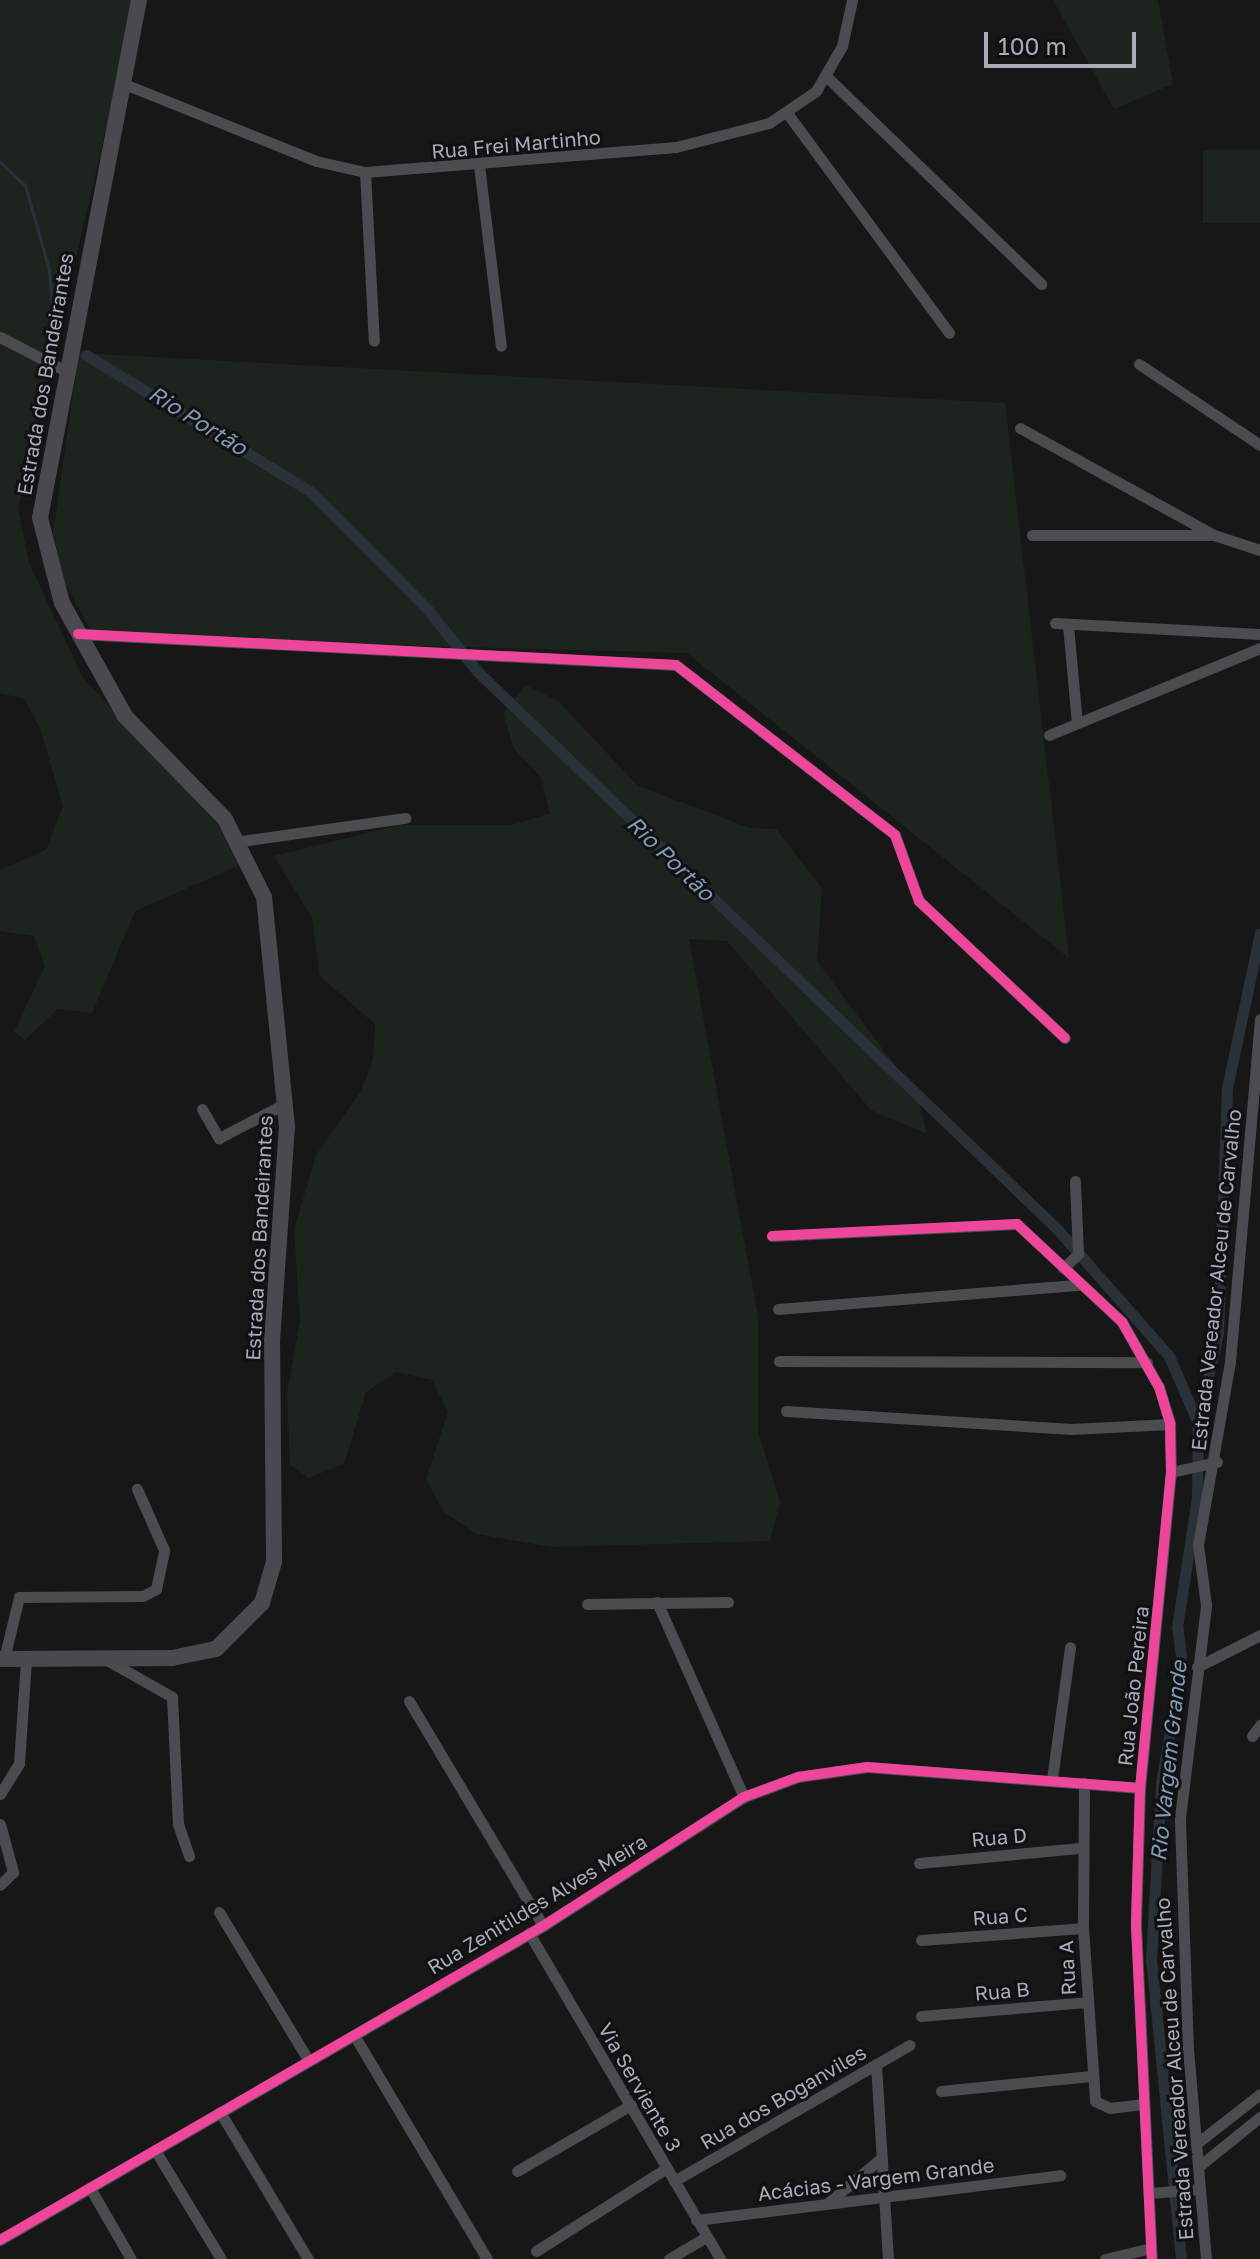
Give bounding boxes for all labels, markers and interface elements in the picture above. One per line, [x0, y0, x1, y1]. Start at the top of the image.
scale bar [988, 16, 1140, 66]
text: 100 m [998, 31, 1067, 60]
street label: Rua Frei Martinho [430, 125, 602, 163]
street label: Estrada dos Bandeirantes [12, 251, 78, 497]
water label: Rio Portão [144, 380, 252, 460]
water label: Rio Portão [622, 810, 720, 906]
street label: Estrada Vereador Alceu de Carvalho [1186, 1108, 1246, 1452]
street label: Estrada dos Bandeirantes [241, 1115, 277, 1361]
street label: Rua João Pereira [1113, 1605, 1153, 1767]
water label: Rio Vargem Grande [1144, 1660, 1192, 1862]
street label: Rua D [970, 1823, 1028, 1851]
street label: Rua Zenitildes Alves Meira [423, 1829, 651, 1979]
street label: Estrada Vereador Alceu de Carvalho [1150, 1897, 1198, 2241]
street label: Rua C [972, 1902, 1028, 1930]
street label: Rua A [1054, 1940, 1080, 1996]
street label: Rua B [974, 1977, 1030, 2005]
street label: Via Serviente 3 [594, 2018, 686, 2156]
street label: Rua dos Boganviles [696, 2040, 870, 2154]
street label: Acácias - Vargem Grande [756, 2153, 996, 2205]

